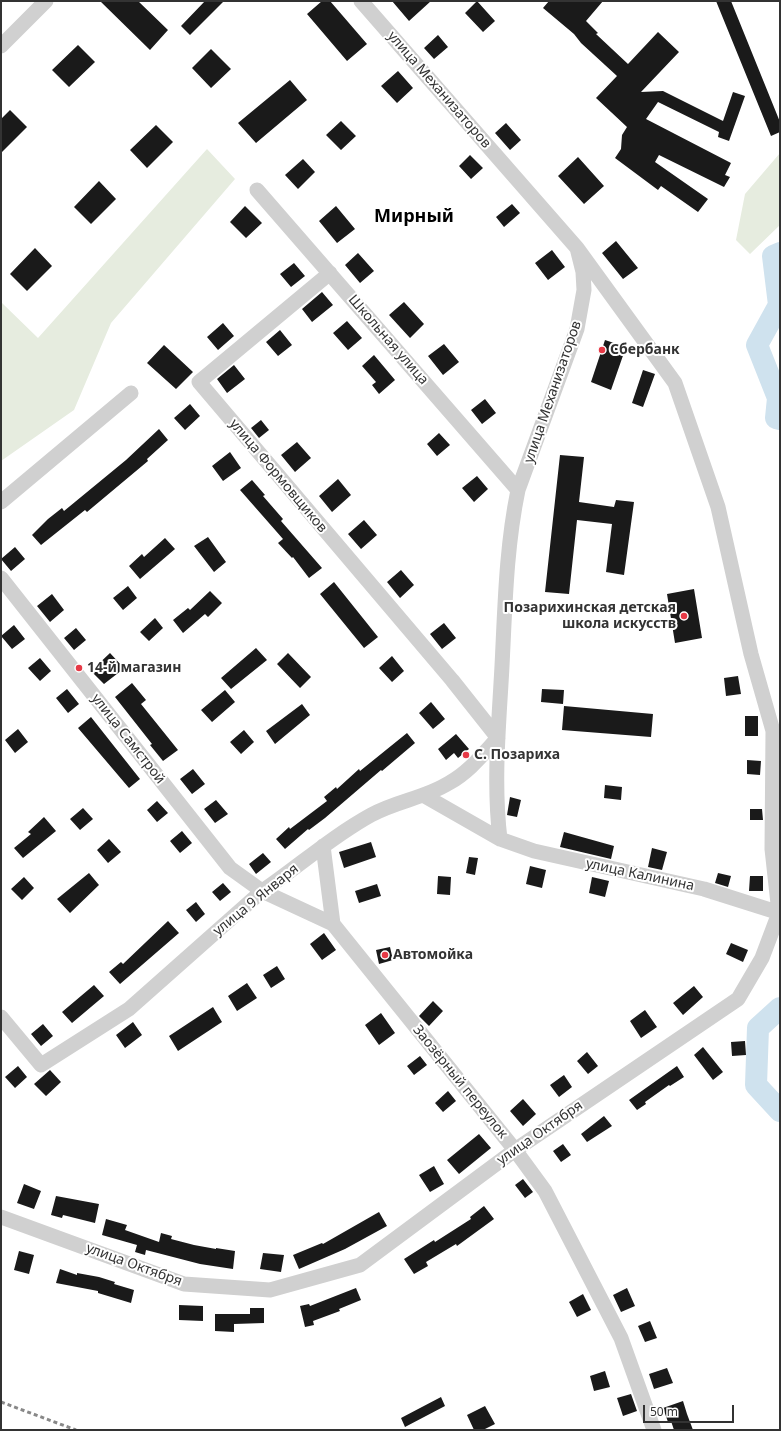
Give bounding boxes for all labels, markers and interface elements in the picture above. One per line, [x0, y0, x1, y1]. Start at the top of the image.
street label: улица Механизаторов [384, 28, 494, 152]
district label: Мирный [374, 206, 454, 228]
street label: Школьная улица [344, 292, 432, 388]
street label: улица Механизаторов [521, 319, 585, 465]
place label: Сбербанк [610, 342, 680, 358]
marker: Сбербанк [597, 345, 607, 355]
street label: улица Формовщиков [226, 416, 330, 536]
place label: Позарихинская детская школа искусств [504, 600, 676, 632]
marker: Позарихинская детская школа искусств [679, 611, 689, 621]
place label: 14-й магазин [87, 660, 181, 676]
marker: 14-й магазин [74, 663, 84, 673]
street label: улица Самстрой [88, 691, 168, 787]
place label: С. Позариха [474, 747, 560, 763]
marker: С. Позариха [461, 750, 471, 760]
street label: улица Калинина [584, 855, 696, 895]
street label: улица 9 Января [210, 861, 302, 939]
place label: Автомойка [393, 947, 473, 963]
marker: Автомойка [380, 950, 390, 960]
street label: Заозёрный переулок [409, 1022, 511, 1142]
street label: улица Октября [494, 1097, 586, 1169]
street label: улица Октября [84, 1240, 184, 1290]
scale bar [645, 1397, 736, 1423]
text: 50 m [650, 1403, 678, 1420]

